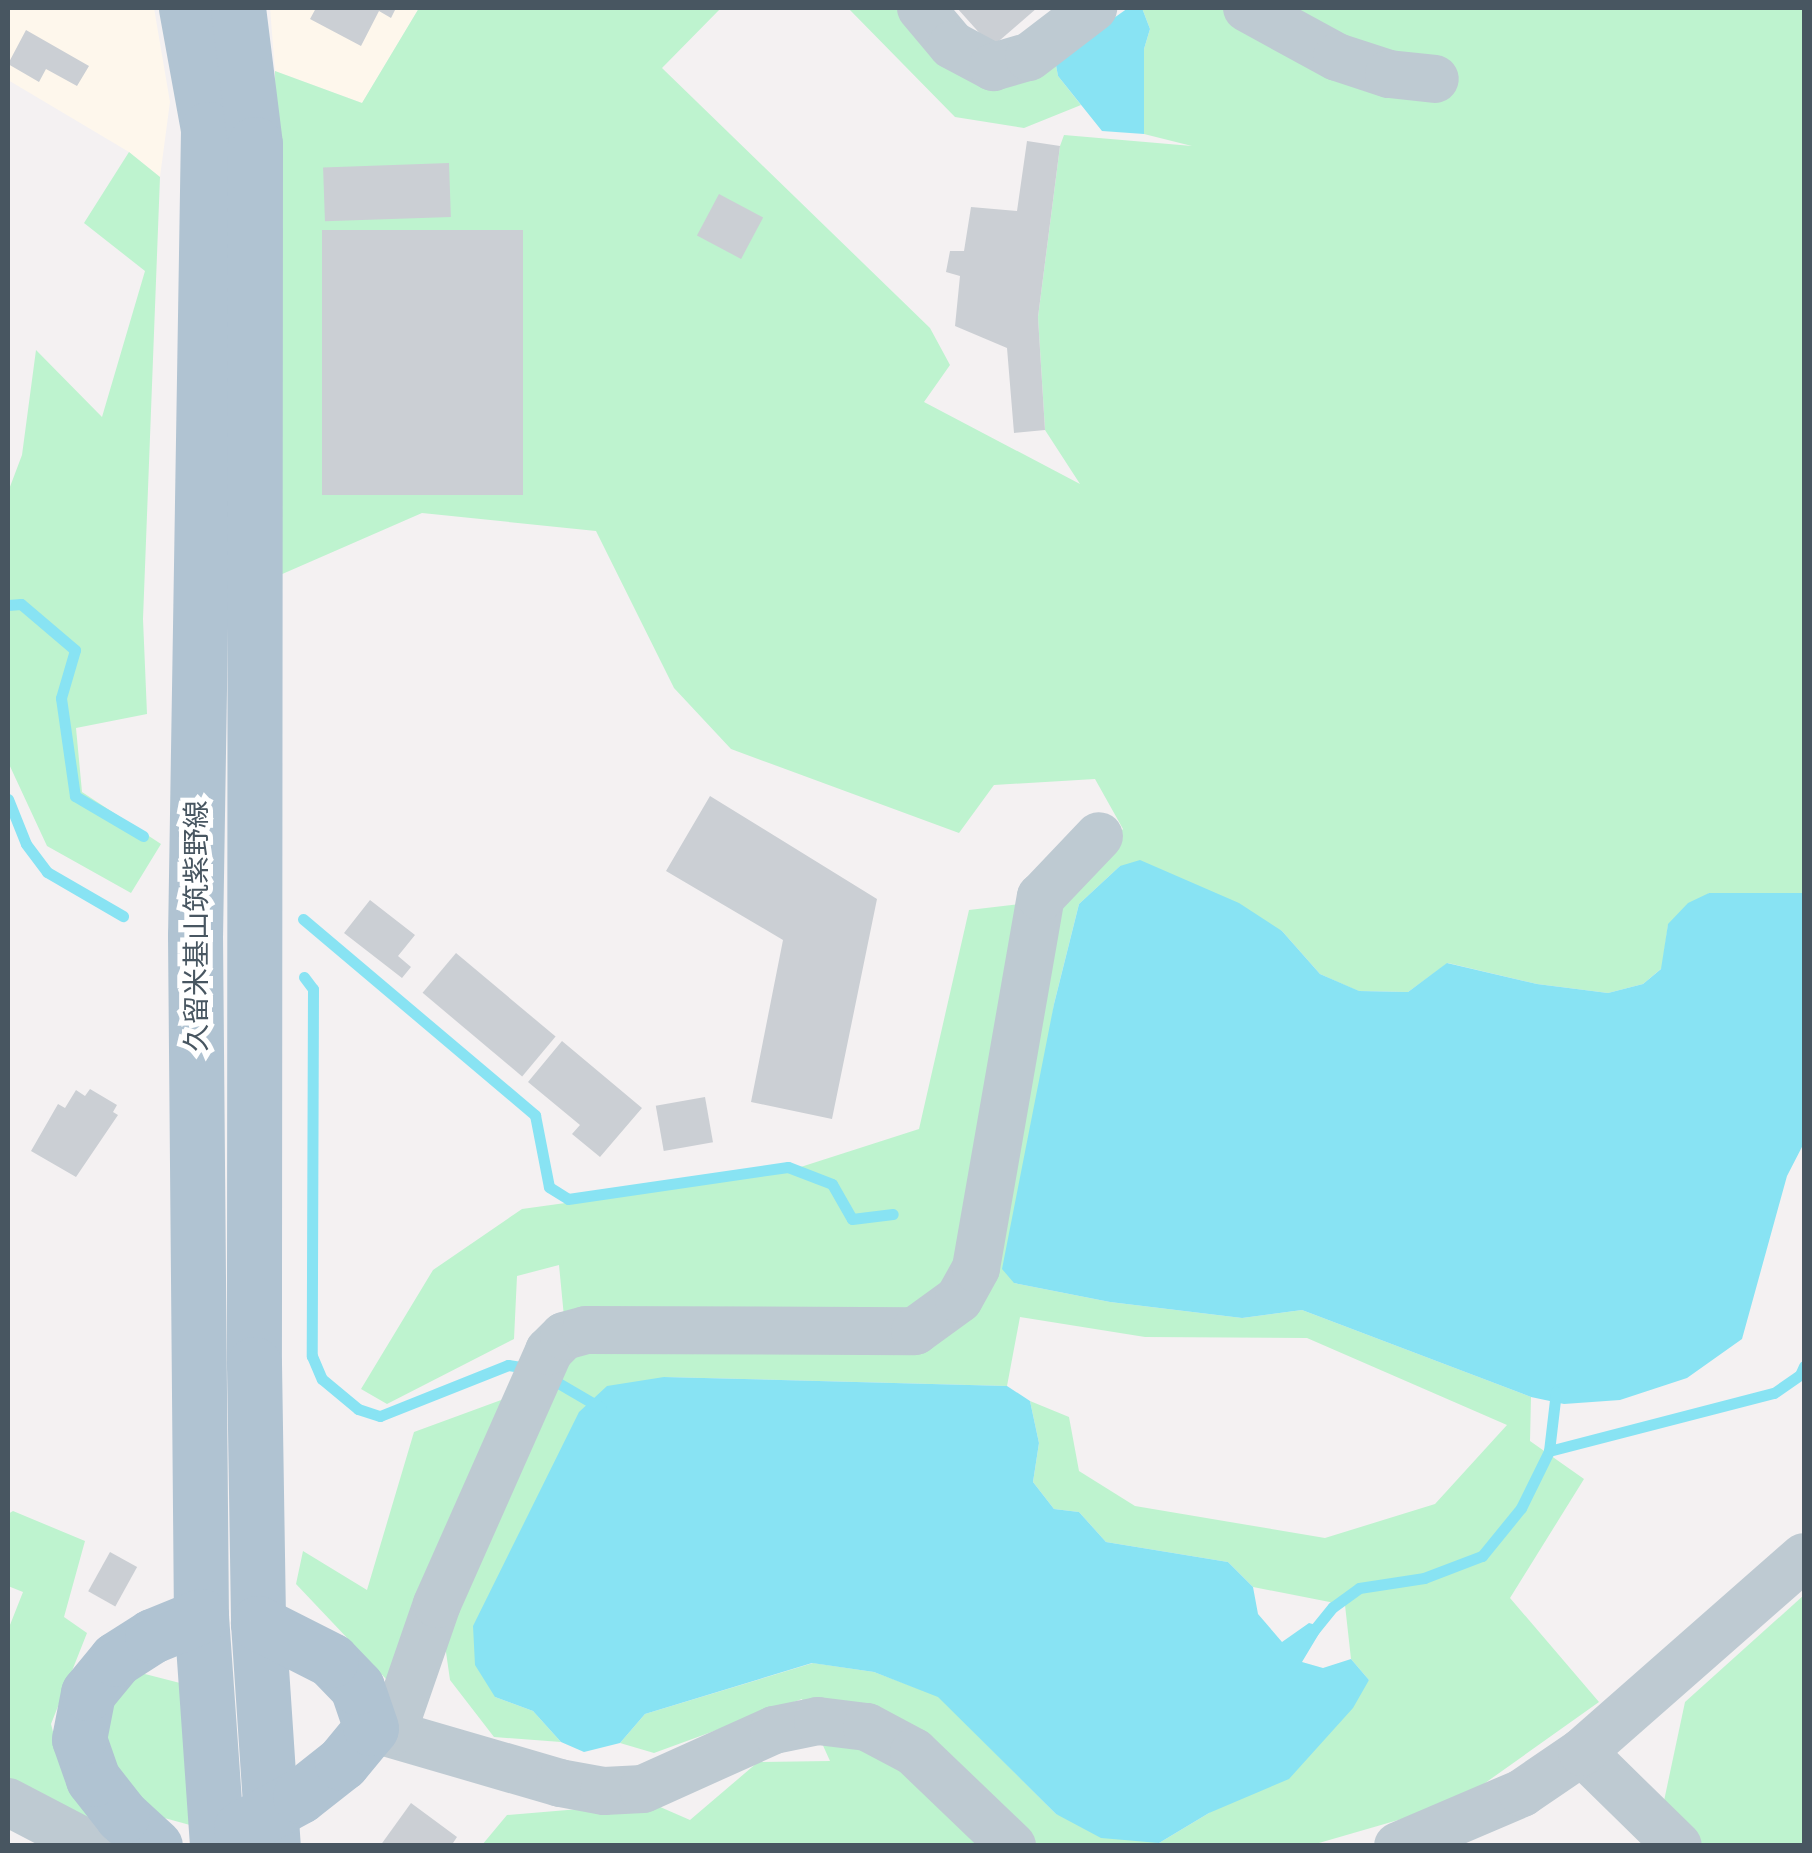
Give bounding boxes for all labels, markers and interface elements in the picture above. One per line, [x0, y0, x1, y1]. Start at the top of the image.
street label: 久留米基山筑紫野線 [180, 800, 214, 1052]

